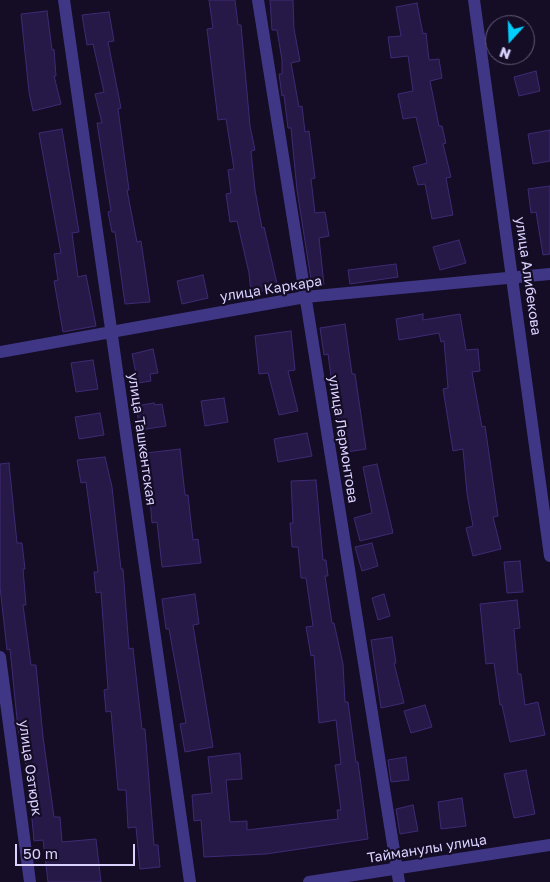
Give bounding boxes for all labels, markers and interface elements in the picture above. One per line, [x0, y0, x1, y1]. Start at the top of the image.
north arrow [485, 15, 535, 65]
text: N [497, 44, 513, 63]
street label: улица Алибекова [511, 216, 545, 336]
street label: улица Каркара [219, 273, 323, 305]
street label: улица Ташкентская [124, 372, 160, 506]
street label: улица Лермонтова [325, 374, 361, 504]
street label: улица Озтюрк [15, 719, 45, 817]
street label: Тайманулы улица [366, 831, 488, 867]
scale bar [18, 834, 138, 866]
text: 50 m [23, 844, 58, 862]

